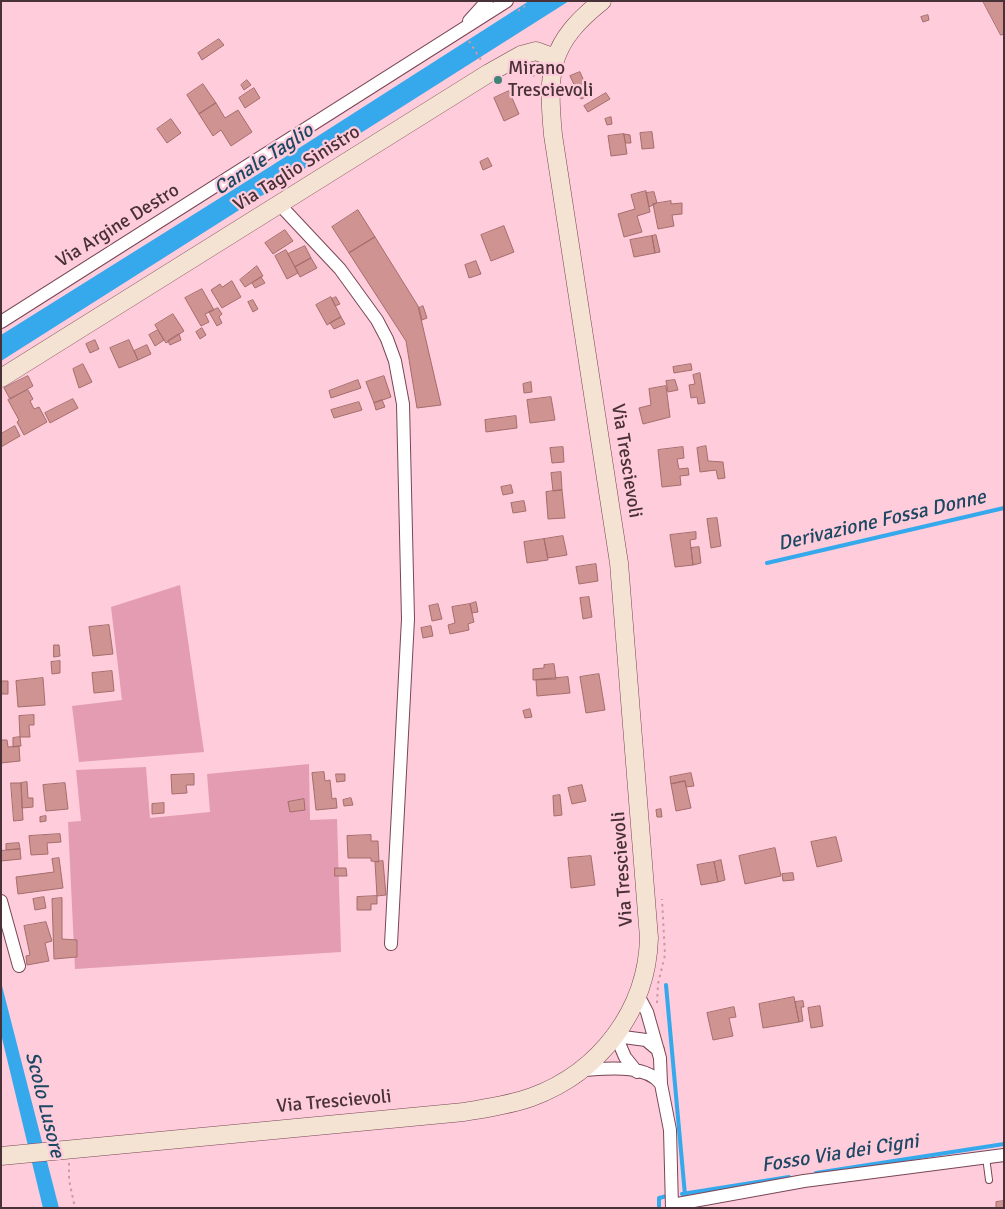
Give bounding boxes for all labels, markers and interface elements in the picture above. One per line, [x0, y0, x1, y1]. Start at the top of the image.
place label: Mirano Trescievoli [508, 58, 593, 102]
marker: Mirano Trescievoli [492, 74, 504, 86]
water label: Canale Taglio [210, 119, 318, 201]
street label: Via Taglio Sinistro [230, 121, 364, 217]
street label: Via Argine Destro [52, 179, 184, 273]
street label: Via Trescievoli [606, 402, 646, 520]
water label: Derivazione Fossa Donne [776, 485, 988, 557]
street label: Via Trescievoli [608, 811, 638, 927]
water label: Scolo Lusore [19, 1050, 69, 1160]
street label: Via Trescievoli [276, 1086, 392, 1118]
water label: Fosso Via dei Cigni [760, 1130, 920, 1178]

